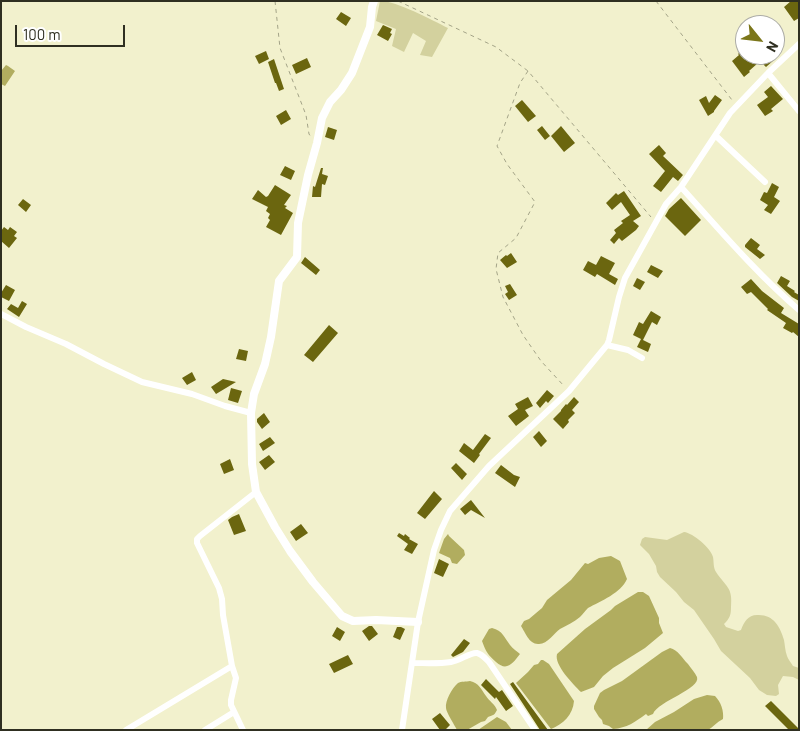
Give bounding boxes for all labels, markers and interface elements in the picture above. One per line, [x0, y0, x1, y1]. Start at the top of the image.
scale bar [18, 15, 128, 47]
north arrow [735, 15, 785, 65]
text: 100 m [23, 25, 61, 43]
text: N [763, 39, 782, 55]

